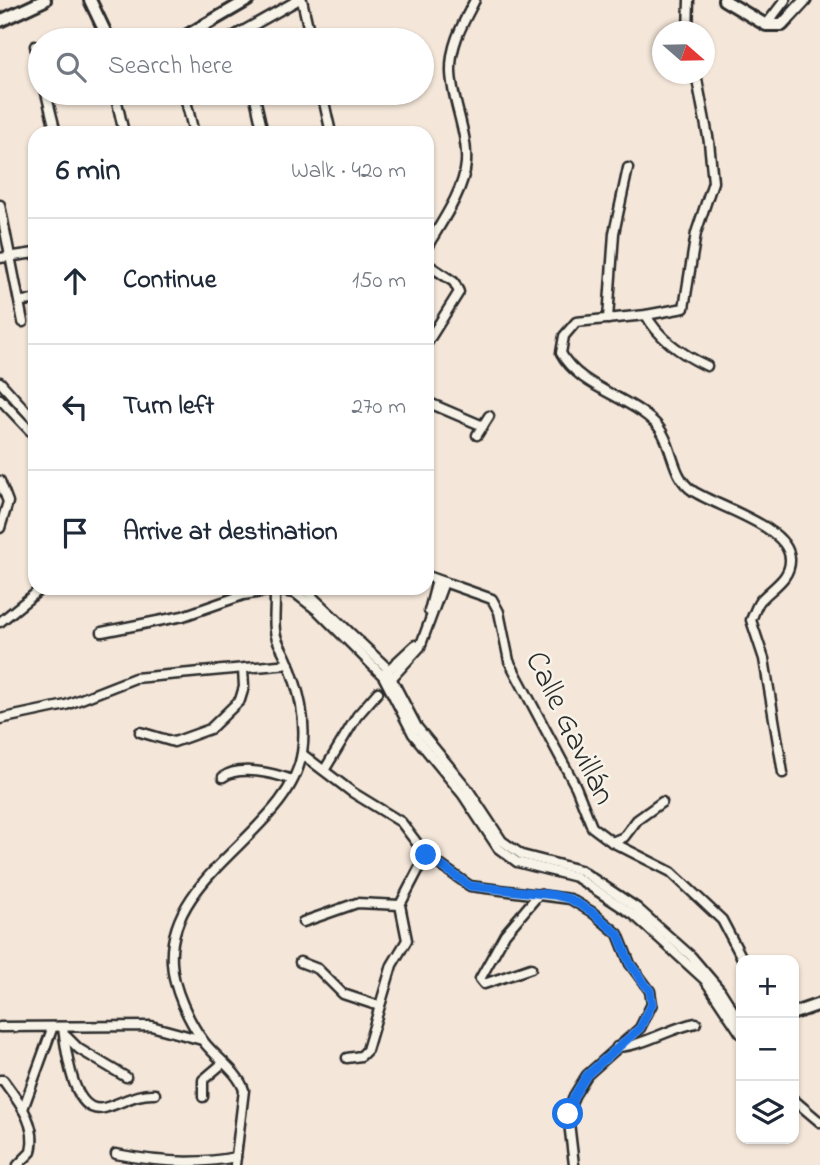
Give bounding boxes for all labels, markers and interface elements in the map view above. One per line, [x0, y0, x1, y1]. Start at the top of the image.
north arrow [652, 21, 715, 84]
search box [28, 28, 434, 105]
icon: search [52, 48, 90, 86]
text: Search here [108, 48, 233, 86]
text: 6 min [56, 150, 120, 194]
text: Walk · 420 m [291, 155, 406, 188]
icon: ahead [56, 262, 94, 300]
text: Continue [123, 262, 216, 300]
text: 150 m [352, 265, 406, 298]
icon: left [56, 388, 94, 426]
text: Turn left [123, 388, 214, 426]
text: 270 m [352, 391, 406, 424]
icon: arrive [56, 514, 94, 552]
text: Arrive at destination [123, 514, 338, 552]
street label: Calle Gavillán [511, 644, 626, 813]
route end [410, 839, 441, 870]
map controls [736, 955, 799, 1144]
button: + [736, 955, 799, 1018]
button: − [736, 1018, 799, 1081]
button: layers [736, 1081, 799, 1144]
route start [552, 1098, 583, 1129]

